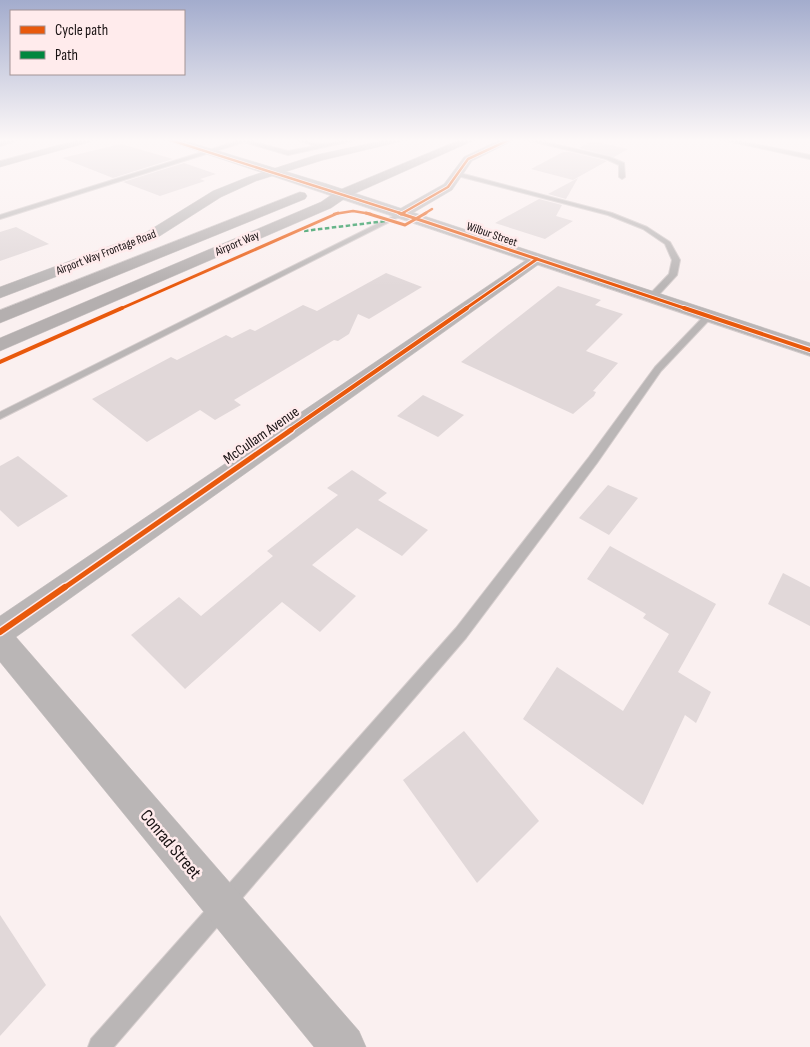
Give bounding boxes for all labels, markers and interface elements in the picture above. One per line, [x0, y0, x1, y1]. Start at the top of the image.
legend [10, 10, 185, 75]
text: Cycle path [55, 21, 108, 40]
text: Path [55, 46, 78, 65]
street label: Wilbur Street [464, 219, 520, 250]
street label: Airport Way Frontage Road [53, 226, 158, 279]
street label: Airport Way [212, 227, 262, 260]
street label: McCullam Avenue [220, 402, 303, 469]
street label: Conrad Street [136, 805, 206, 884]

